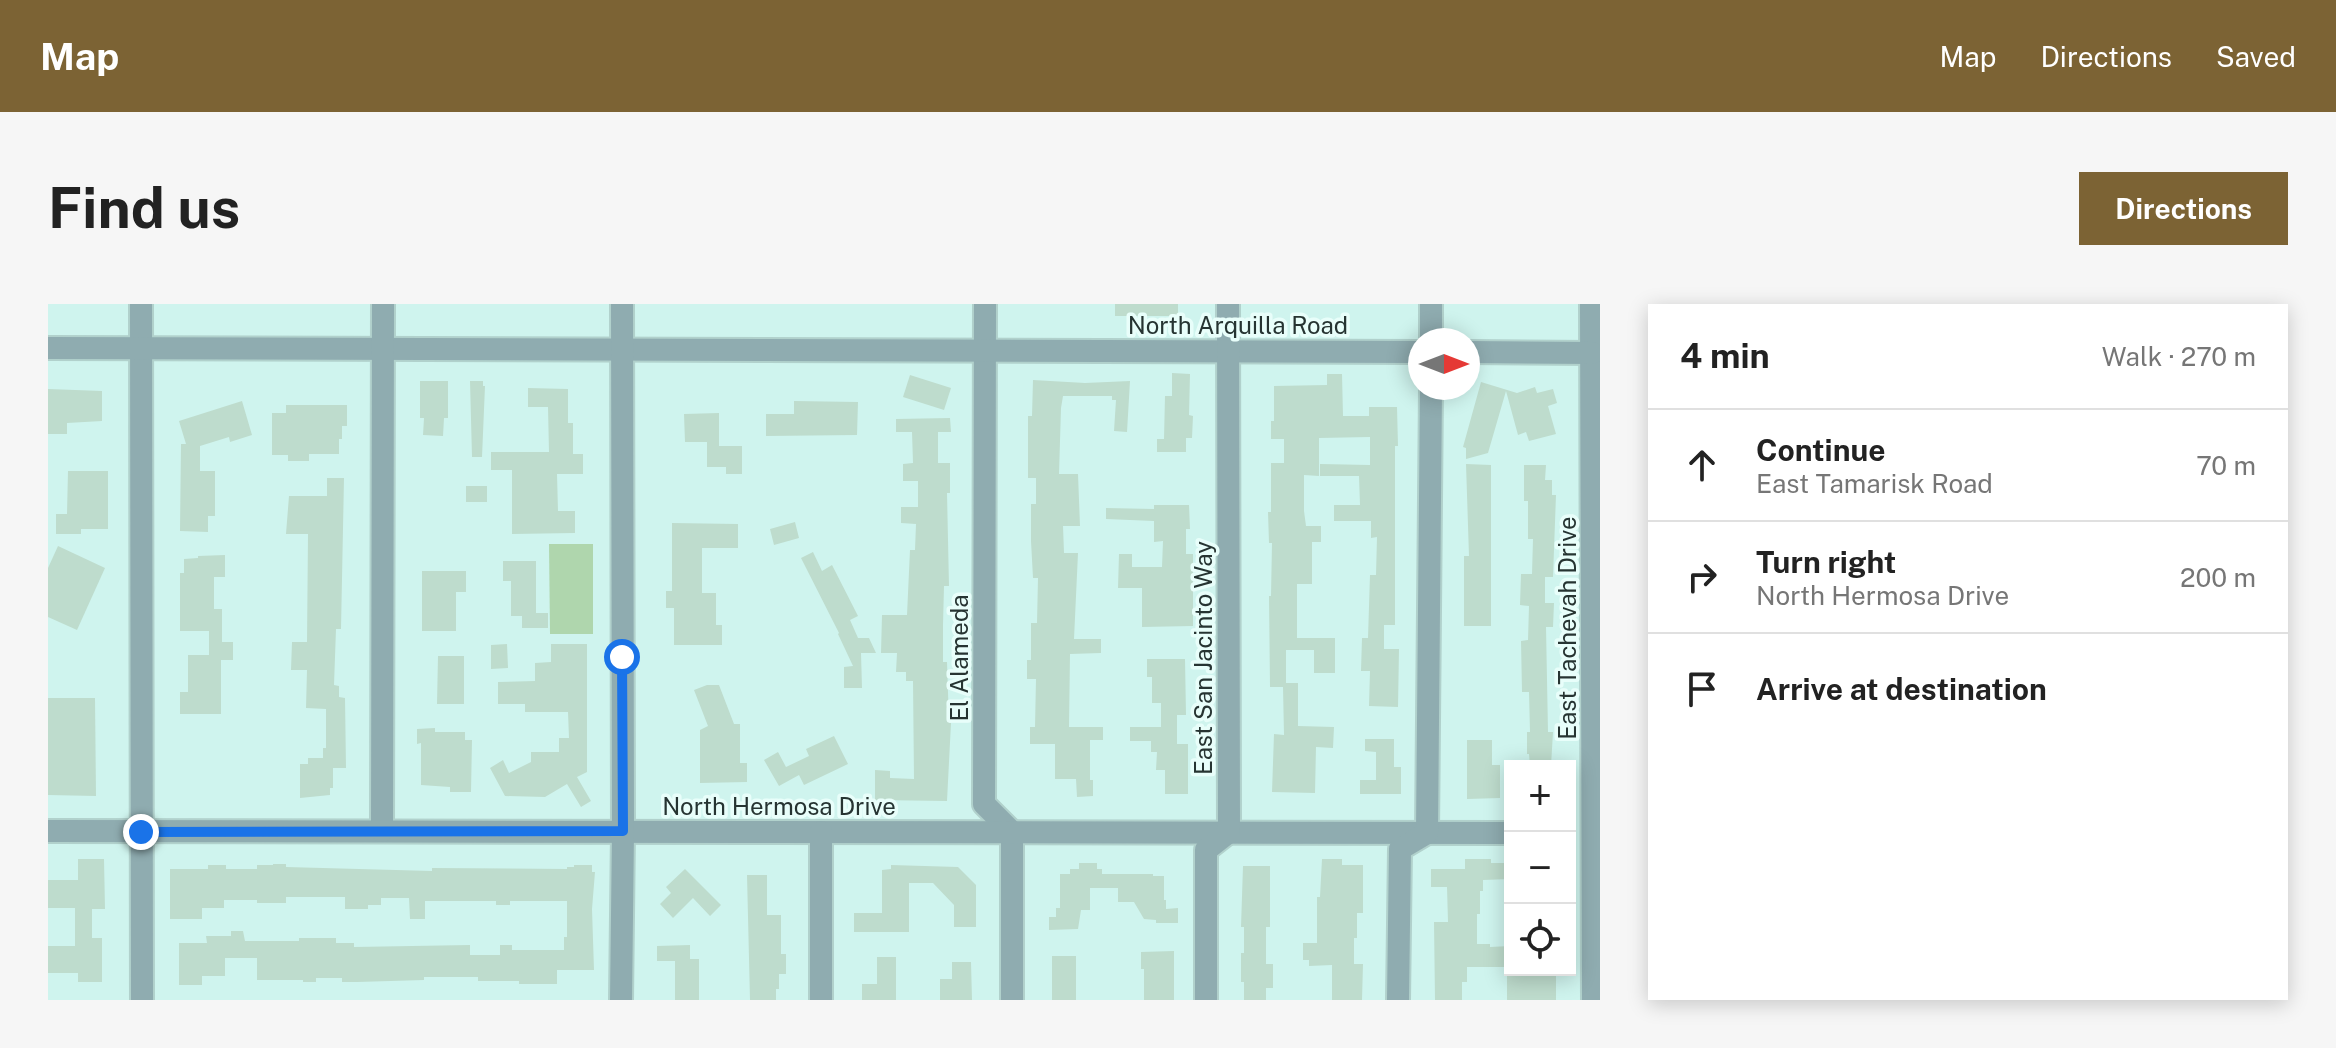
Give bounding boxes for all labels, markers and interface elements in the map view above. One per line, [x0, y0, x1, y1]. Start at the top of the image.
text: Map [40, 34, 119, 79]
text: Map [1940, 40, 1996, 73]
text: Directions [2040, 40, 2172, 73]
text: Saved [2216, 40, 2296, 73]
button: Directions [2079, 172, 2288, 245]
text: Find us [48, 175, 240, 241]
street label: North Arquilla Road [1128, 311, 1348, 339]
north arrow [1408, 328, 1480, 400]
text: 4 min [1680, 336, 1770, 376]
text: Walk · 270 m [2102, 341, 2256, 372]
text: Continue [1756, 432, 1886, 468]
icon: ahead [1680, 443, 1724, 487]
text: 70 m [2196, 450, 2256, 481]
text: East Tamarisk Road [1756, 468, 1993, 499]
street label: East Tachevah Drive [1553, 516, 1581, 740]
street label: East San Jacinto Way [1189, 541, 1217, 775]
text: Turn right [1756, 544, 1896, 580]
icon: right [1680, 555, 1724, 599]
text: 200 m [2180, 562, 2256, 593]
text: North Hermosa Drive [1756, 580, 2009, 611]
street label: El Alameda [945, 594, 973, 722]
route start [604, 639, 640, 675]
icon: arrive [1680, 667, 1724, 711]
text: Arrive at destination [1756, 671, 2047, 707]
map controls [1504, 760, 1576, 976]
button: + [1504, 760, 1576, 832]
street label: North Hermosa Drive [662, 792, 896, 820]
route end [123, 814, 159, 850]
button: − [1504, 832, 1576, 904]
button: locate [1504, 904, 1576, 976]

